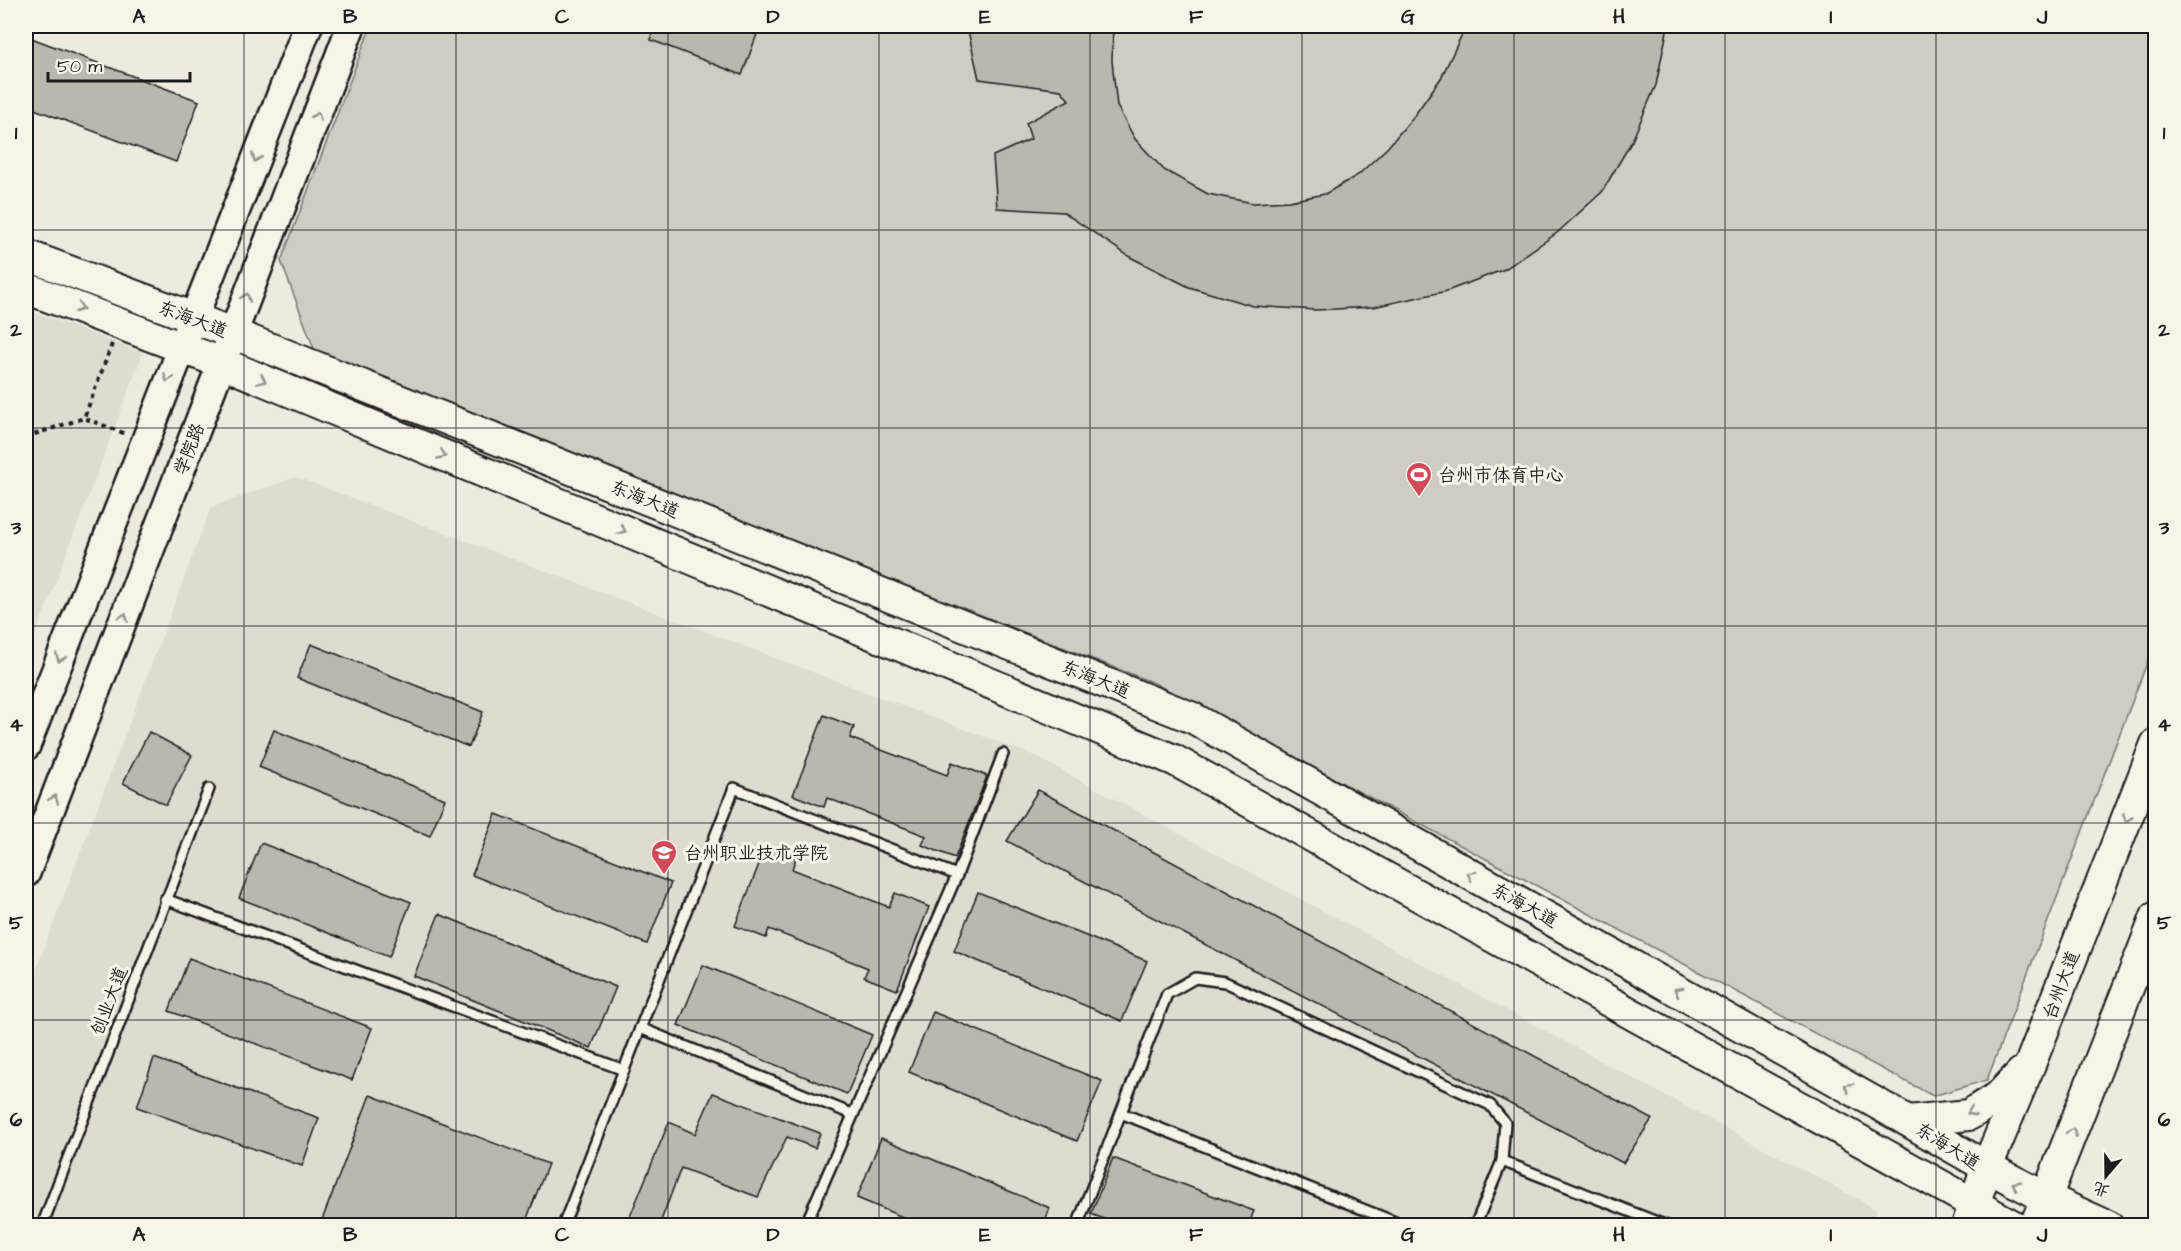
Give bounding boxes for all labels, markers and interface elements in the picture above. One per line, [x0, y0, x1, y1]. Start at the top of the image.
text: A [133, 3, 146, 31]
text: B [343, 3, 358, 31]
text: C [555, 3, 570, 31]
text: D [767, 3, 780, 31]
text: E [979, 3, 991, 31]
text: F [1189, 3, 1204, 31]
text: G [1401, 3, 1415, 31]
text: H [1613, 3, 1625, 31]
text: I [1829, 3, 1833, 31]
text: J [2036, 3, 2048, 31]
scale bar [48, 45, 190, 83]
text: 50 m [57, 54, 102, 79]
one-way arrow [309, 111, 322, 121]
text: 1 [15, 119, 18, 147]
text: 1 [2163, 119, 2166, 147]
one-way arrow [251, 153, 264, 163]
one-way arrow [239, 293, 251, 304]
street label: 东海大道 [155, 295, 231, 344]
one-way arrow [74, 301, 85, 314]
text: 2 [9, 316, 22, 344]
text: 2 [2157, 316, 2170, 344]
one-way arrow [163, 372, 175, 383]
one-way arrow [256, 372, 267, 384]
street label: 学院路 [168, 419, 211, 479]
one-way arrow [435, 448, 446, 460]
sports icon: 台州市体育中心 [1404, 460, 1434, 498]
place label: 台州市体育中心 [1438, 463, 1564, 488]
street label: 东海大道 [607, 474, 683, 525]
text: 3 [10, 514, 22, 542]
text: 3 [2158, 514, 2170, 542]
one-way arrow [615, 523, 626, 535]
one-way arrow [117, 612, 129, 623]
one-way arrow [55, 652, 67, 663]
street label: 东海大道 [1058, 654, 1134, 705]
text: 4 [9, 711, 23, 739]
text: 4 [2157, 711, 2171, 739]
one-way arrow [47, 794, 59, 805]
one-way arrow [2121, 812, 2134, 823]
school or university icon: 台州职业技术学院 [649, 838, 679, 876]
place label: 台州职业技术学院 [684, 841, 828, 866]
one-way arrow [1467, 871, 1478, 882]
street label: 东海大道 [1487, 877, 1562, 934]
text: 5 [9, 909, 24, 937]
text: 5 [2157, 909, 2172, 937]
street label: 台州大道 [2037, 947, 2086, 1023]
street label: 创业大道 [85, 963, 134, 1039]
one-way arrow [1674, 987, 1684, 999]
one-way arrow [1844, 1083, 1854, 1094]
one-way arrow [1966, 1105, 1977, 1117]
text: 6 [10, 1106, 23, 1134]
text: 6 [2158, 1106, 2171, 1134]
street label: 东海大道 [1911, 1117, 1985, 1176]
one-way arrow [2064, 1127, 2077, 1138]
north arrow [2076, 1146, 2136, 1206]
text: 北 [2090, 1176, 2112, 1202]
one-way arrow [2012, 1180, 2023, 1192]
text: A [133, 1221, 146, 1249]
text: B [343, 1221, 358, 1249]
text: C [555, 1221, 570, 1249]
text: D [767, 1221, 780, 1249]
text: E [979, 1221, 991, 1249]
text: F [1189, 1221, 1204, 1249]
text: G [1401, 1221, 1415, 1249]
text: H [1613, 1221, 1625, 1249]
text: I [1829, 1221, 1833, 1249]
text: J [2036, 1221, 2048, 1249]

